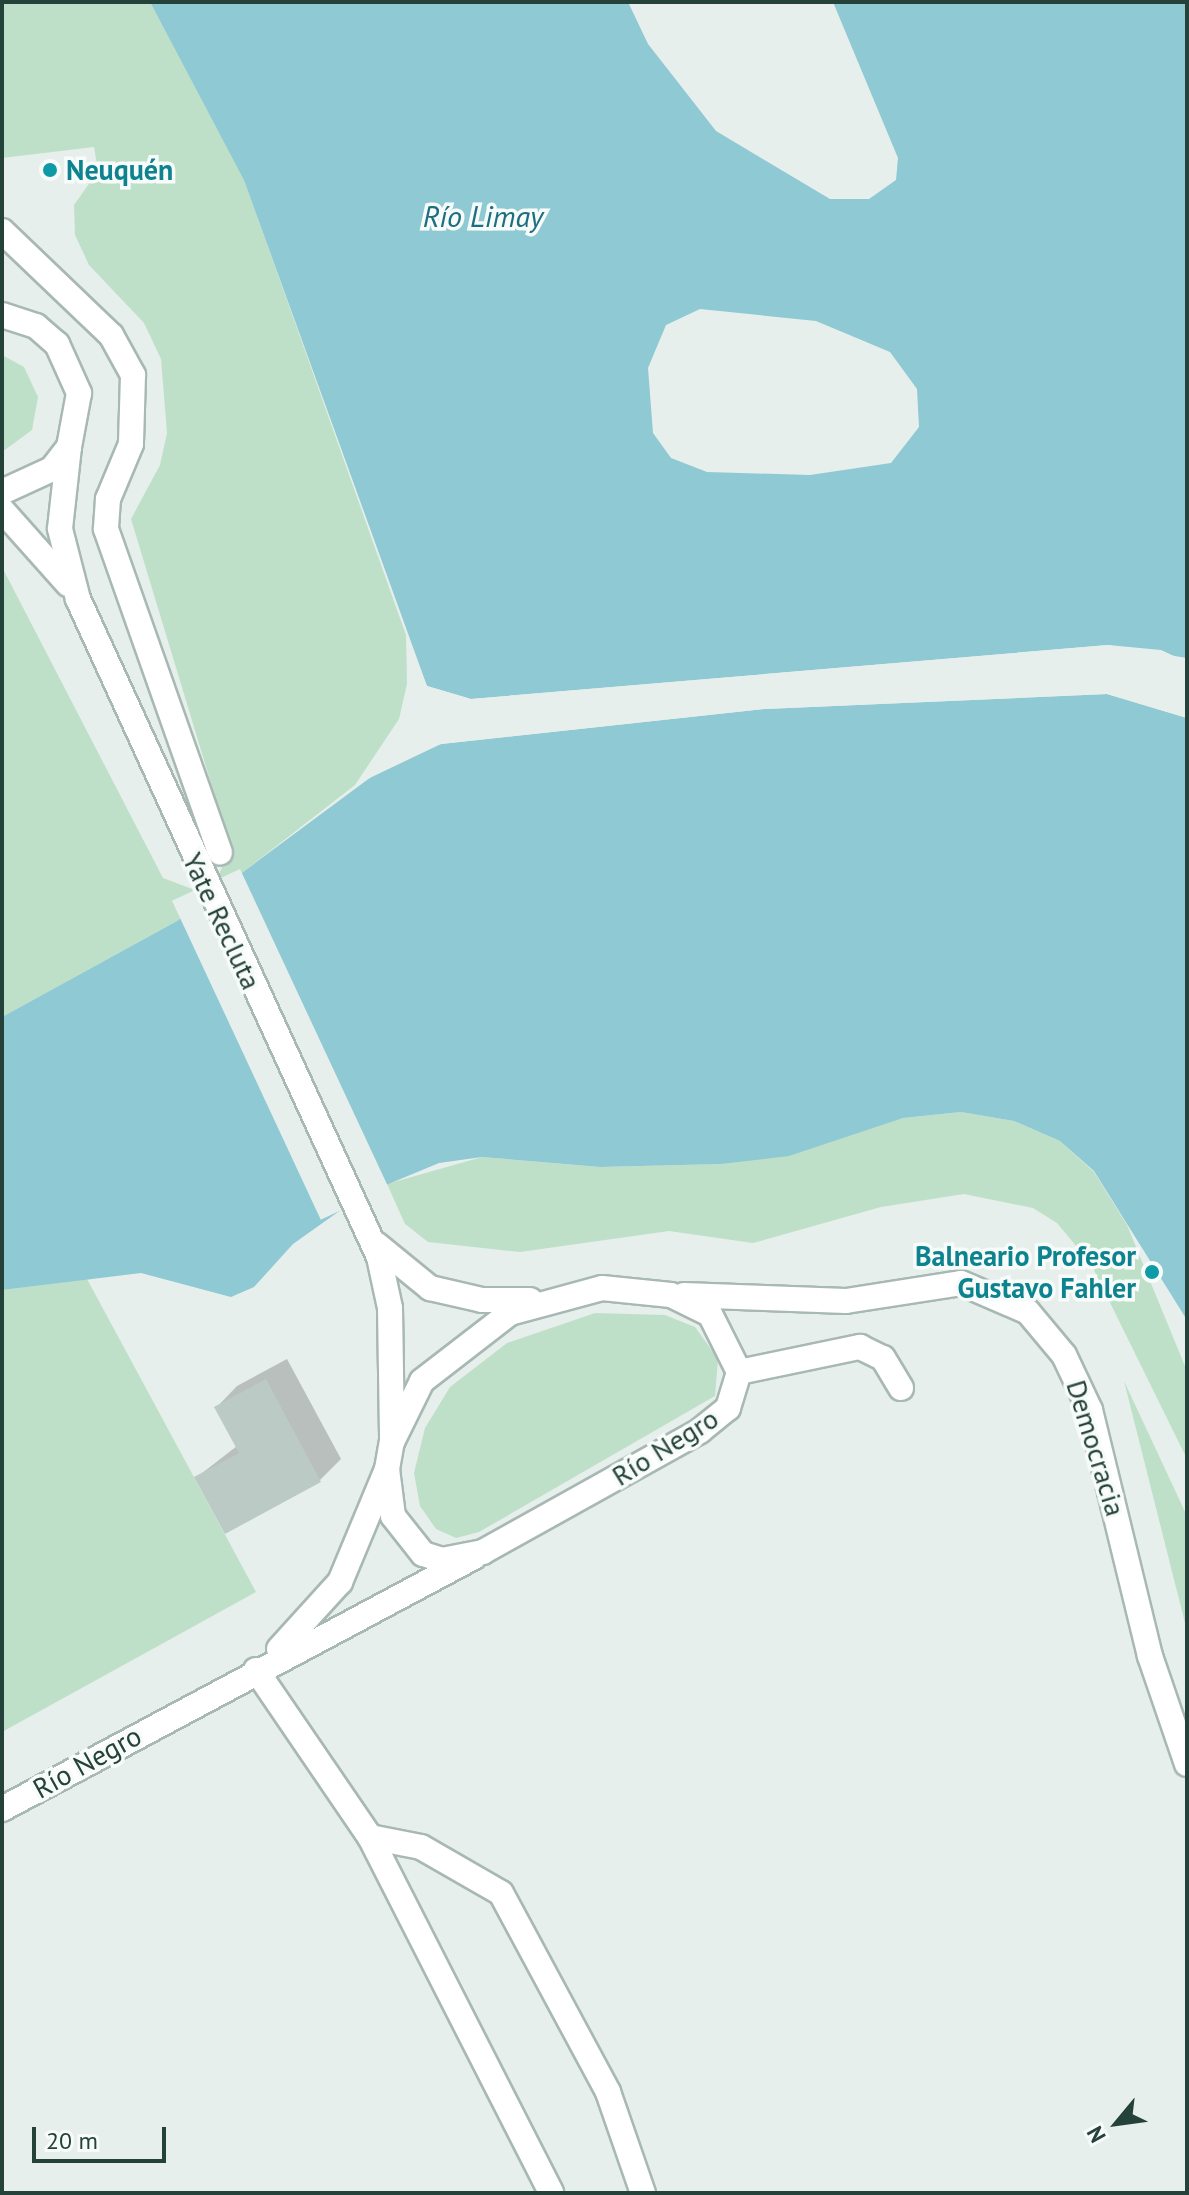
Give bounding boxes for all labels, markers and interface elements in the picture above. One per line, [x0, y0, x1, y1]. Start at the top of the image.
place label: Neuquén [66, 153, 173, 187]
marker: Neuquén [41, 161, 59, 179]
water label: Río Limay [423, 198, 543, 234]
street label: Yate Recluta [176, 847, 268, 995]
place label: Balneario Profesor Gustavo Fahler [915, 1239, 1136, 1305]
marker: Balneario Profesor Gustavo Fahler [1143, 1263, 1161, 1281]
street label: Democracia [1059, 1376, 1133, 1520]
street label: Río Negro [606, 1401, 724, 1493]
street label: Río Negro [27, 1719, 147, 1805]
north arrow [1077, 2083, 1157, 2163]
scale bar [36, 2111, 170, 2161]
text: N [1080, 2122, 1112, 2148]
text: 20 m [46, 2125, 98, 2156]

